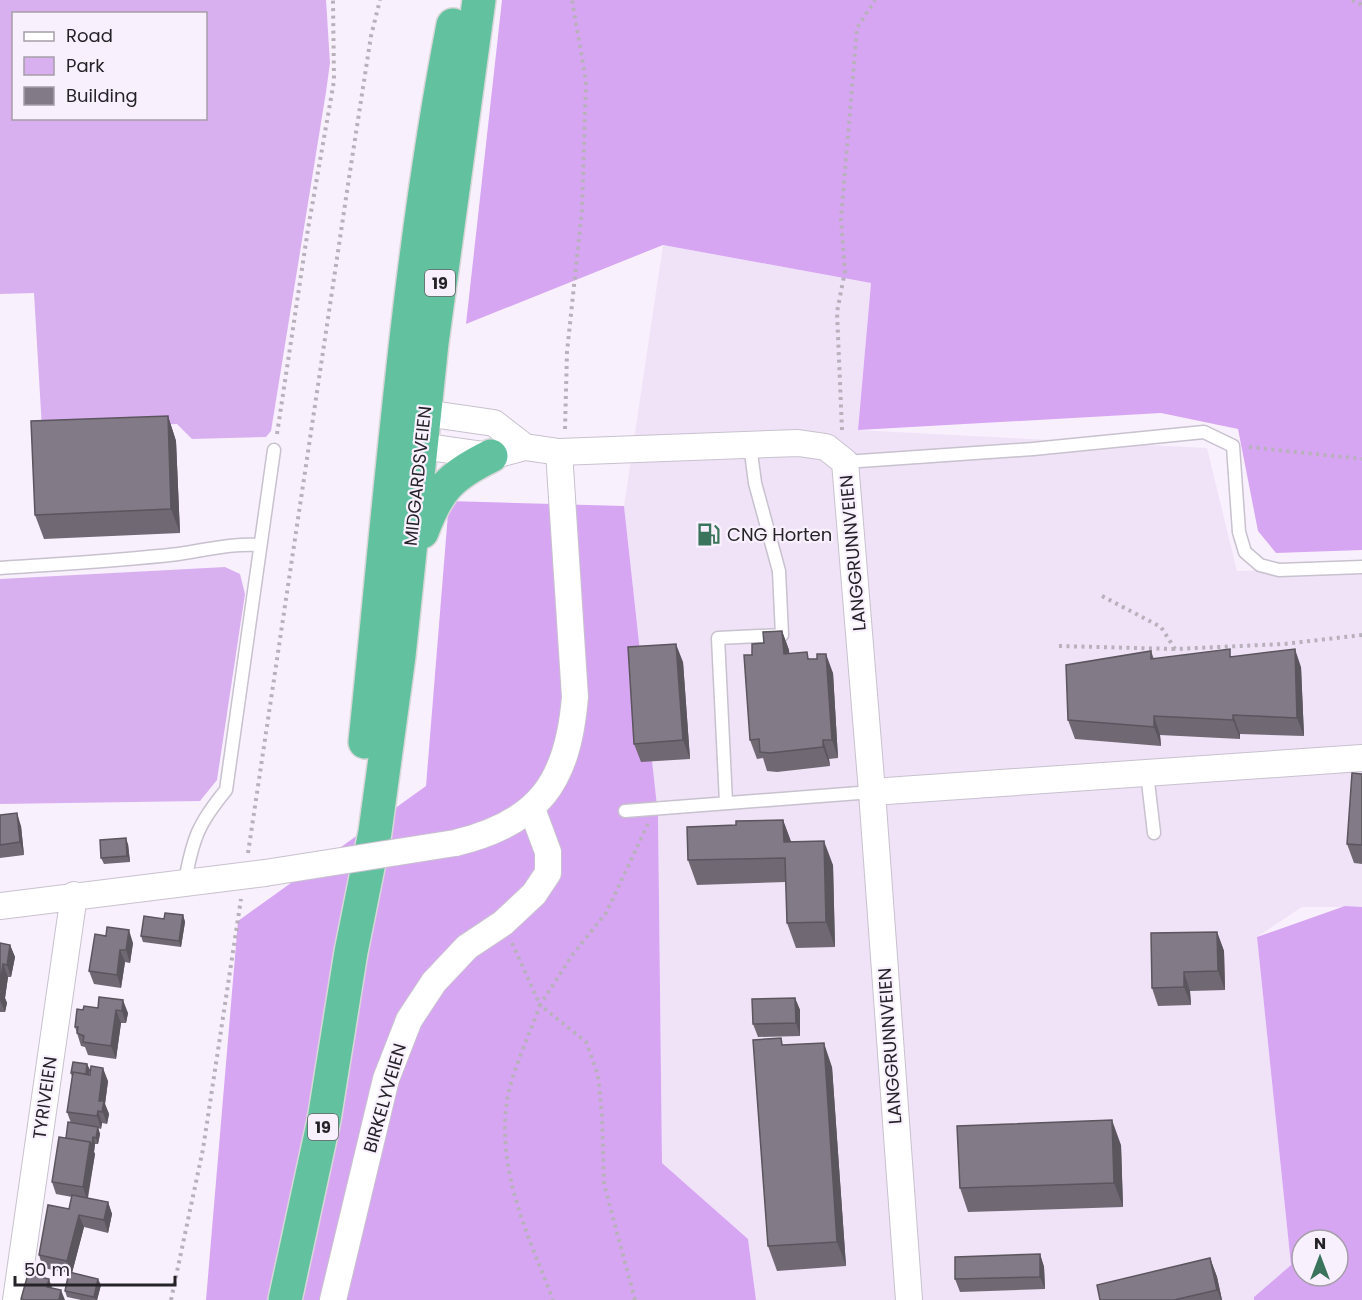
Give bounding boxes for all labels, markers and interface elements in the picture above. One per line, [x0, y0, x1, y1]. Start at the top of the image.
legend [12, 12, 207, 120]
text: Road [66, 23, 113, 48]
text: Park [66, 53, 105, 78]
text: Building [66, 83, 138, 108]
road number: 19 [425, 270, 455, 296]
street label: MIDGARDSVEIEN [398, 405, 437, 547]
street label: LANGGRUNNVEIEN [833, 474, 872, 632]
fuel station icon: CNG Horten [696, 522, 722, 548]
place label: CNG Horten [727, 522, 832, 547]
street label: LANGGRUNNVEIEN [872, 967, 907, 1125]
street label: BIRKELYVEIEN [357, 1040, 412, 1155]
street label: TYRIVEIEN [26, 1055, 63, 1141]
road number: 19 [308, 1114, 338, 1140]
north arrow [1290, 1228, 1350, 1288]
text: N [1314, 1232, 1326, 1255]
scale bar [15, 1249, 176, 1287]
text: 50 m [24, 1257, 70, 1282]

